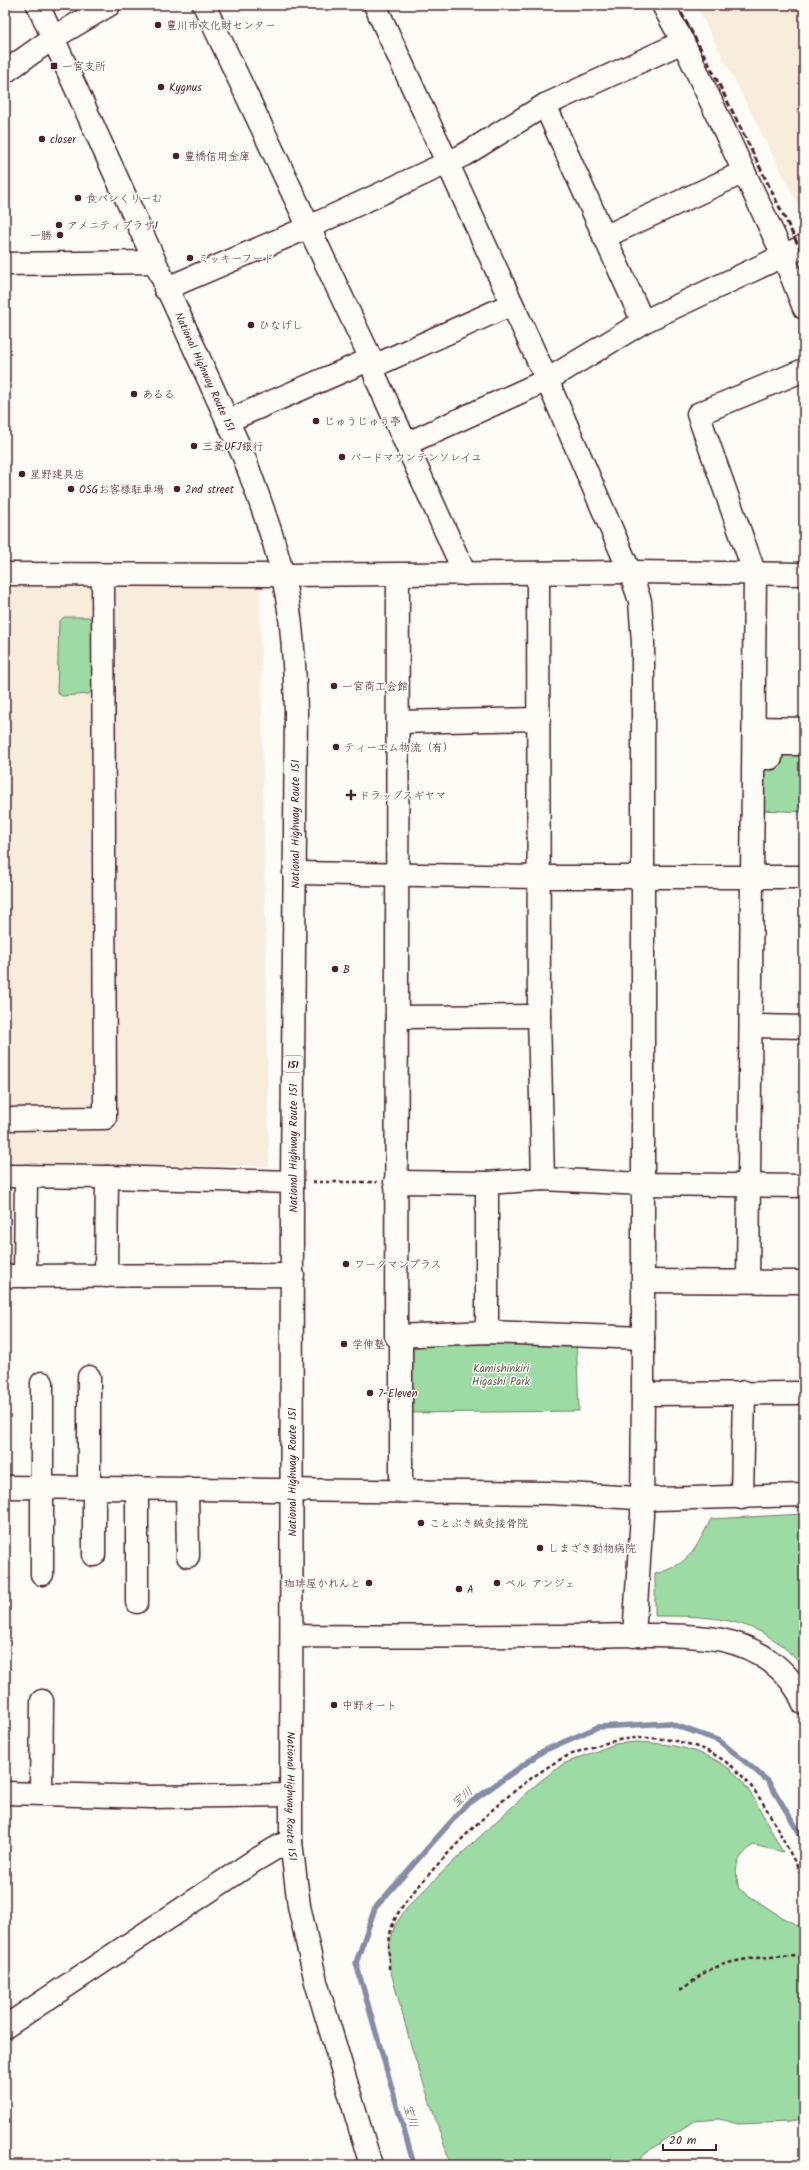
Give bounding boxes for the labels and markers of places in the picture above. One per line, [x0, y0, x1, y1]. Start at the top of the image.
place label: 豊川市文化財センター [166, 17, 276, 35]
marker: 豊川市文化財センター [153, 20, 163, 30]
place label: 一宮支所 [62, 58, 106, 76]
marker: 一宮支所 [49, 61, 59, 71]
place label: Kygnus [169, 79, 202, 97]
marker: Kygnus [156, 82, 166, 92]
place label: closer [50, 131, 77, 149]
marker: closer [37, 134, 47, 144]
place label: 豊橋信用金庫 [184, 148, 250, 166]
marker: 豊橋信用金庫 [171, 151, 181, 161]
place label: 食パンくりーむ [86, 190, 163, 208]
marker: 食パンくりーむ [73, 193, 83, 203]
place label: アメニティプラザI [67, 217, 158, 235]
marker: アメニティプラザI [54, 220, 64, 230]
place label: 一勝 [30, 227, 52, 245]
marker: 一勝 [55, 230, 65, 240]
place label: ミッキーフード [198, 250, 274, 268]
marker: ミッキーフード [185, 253, 195, 263]
place label: ひなげし [259, 317, 303, 335]
marker: ひなげし [246, 320, 256, 330]
place label: あるる [142, 386, 175, 404]
marker: あるる [129, 389, 139, 399]
place label: じゅうじゅう亭 [324, 413, 401, 431]
marker: じゅうじゅう亭 [311, 416, 321, 426]
place label: 三菱UFJ銀行 [202, 438, 263, 456]
marker: 三菱UFJ銀行 [189, 441, 199, 451]
place label: バードマウンテンソレイユ [350, 449, 482, 467]
marker: バードマウンテンソレイユ [337, 452, 347, 462]
place label: 星野建具店 [30, 466, 85, 484]
marker: 星野建具店 [17, 469, 27, 479]
place label: OSGお客様駐車場 [79, 481, 164, 499]
place label: 2nd street [185, 481, 235, 499]
marker: OSGお客様駐車場 [66, 484, 76, 494]
marker: 2nd street [172, 484, 182, 494]
place label: 一宮商工会館 [342, 678, 408, 696]
marker: 一宮商工会館 [329, 681, 339, 691]
place label: ティーエム物流（有） [344, 739, 454, 757]
marker: ティーエム物流（有） [331, 742, 341, 752]
place label: ドラッグスギヤマ [359, 787, 446, 805]
marker: ドラッグスギヤマ [346, 790, 356, 800]
place label: B [343, 961, 350, 979]
marker: B [330, 964, 340, 974]
place label: ワークマンプラス [354, 1256, 442, 1274]
marker: ワークマンプラス [341, 1259, 351, 1269]
place label: 学伸塾 [352, 1336, 385, 1354]
marker: 学伸塾 [339, 1339, 349, 1349]
place label: 7-Eleven [378, 1385, 418, 1403]
marker: 7-Eleven [365, 1388, 375, 1398]
place label: ことぶき鍼灸接骨院 [429, 1515, 528, 1533]
marker: ことぶき鍼灸接骨院 [416, 1518, 426, 1528]
place label: しまざき動物病院 [548, 1540, 636, 1558]
marker: しまざき動物病院 [535, 1543, 545, 1553]
place label: 珈琲屋かれんと [284, 1575, 361, 1593]
place label: ベル アンジェ [505, 1575, 575, 1593]
marker: 珈琲屋かれんと [364, 1578, 374, 1588]
marker: ベル アンジェ [492, 1578, 502, 1588]
place label: A [467, 1581, 474, 1599]
marker: A [454, 1584, 464, 1594]
place label: 中野オート [342, 1697, 397, 1715]
marker: 中野オート [329, 1700, 339, 1710]

